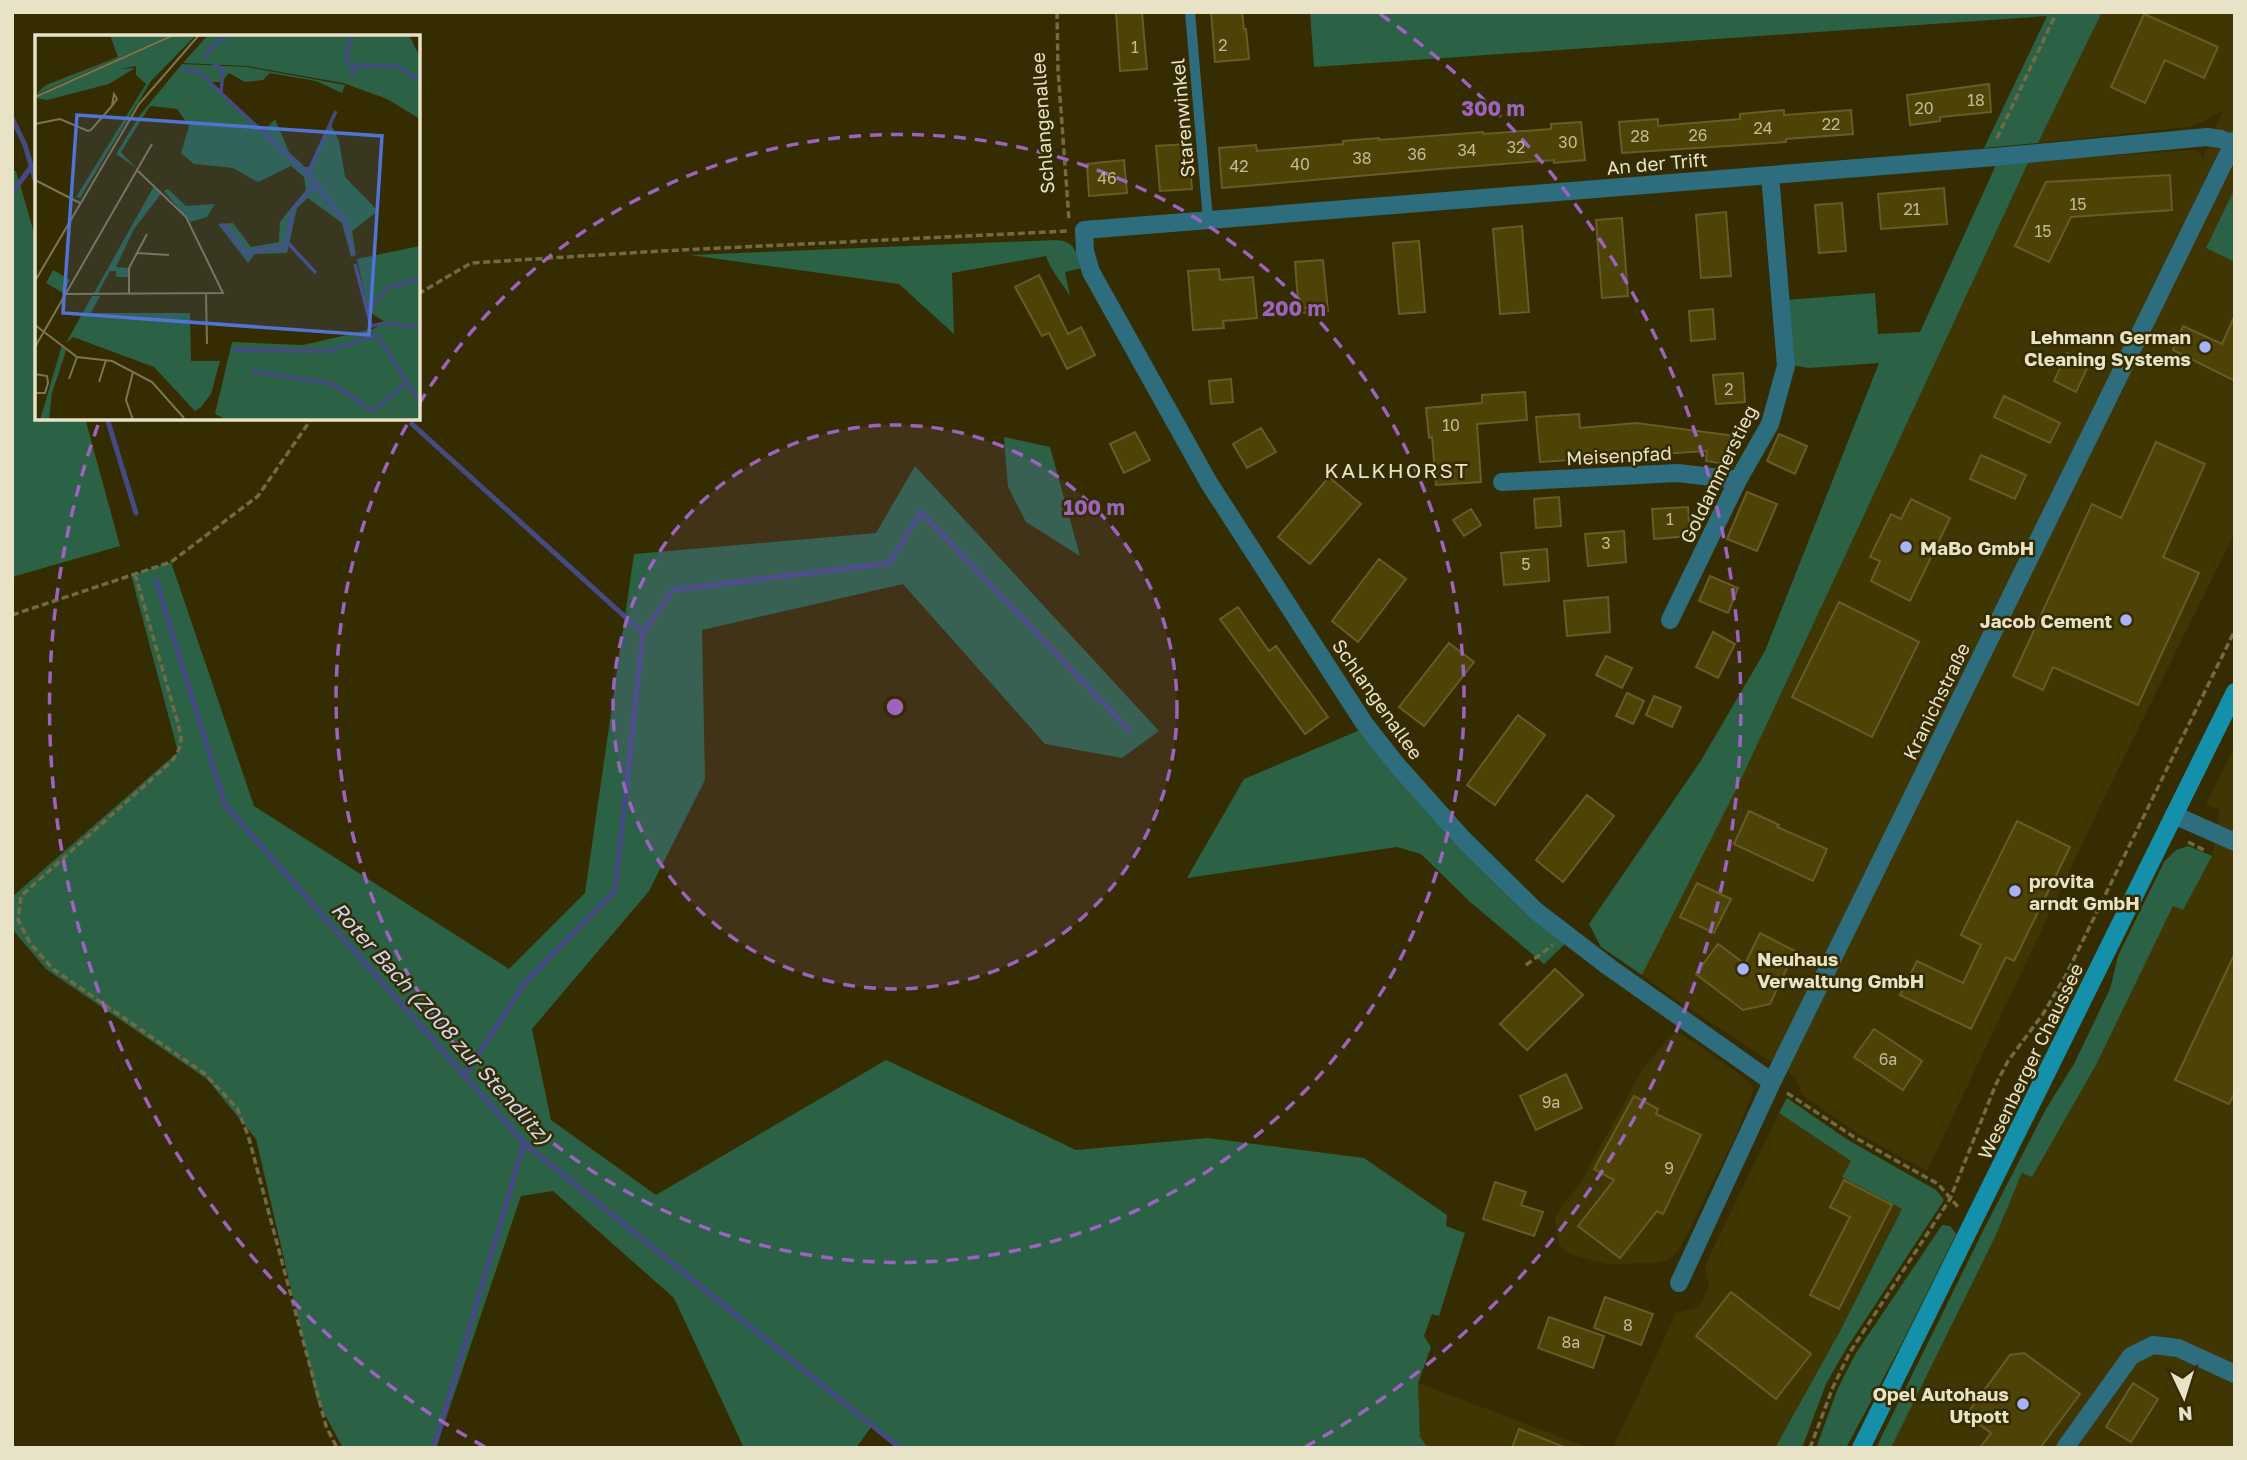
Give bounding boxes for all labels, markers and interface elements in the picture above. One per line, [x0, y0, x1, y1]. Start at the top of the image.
inset map [35, 35, 420, 420]
house number: 2 [1218, 35, 1228, 55]
house number: 1 [1131, 37, 1139, 57]
street label: Schlangenallee [1026, 51, 1058, 195]
street label: Starenwinkel [1165, 57, 1199, 179]
house number: 18 [1967, 90, 1985, 110]
text: 300 m [1461, 95, 1525, 121]
house number: 20 [1914, 98, 1934, 118]
house number: 22 [1822, 114, 1840, 134]
house number: 24 [1753, 118, 1773, 138]
house number: 26 [1689, 125, 1707, 145]
house number: 28 [1630, 126, 1650, 146]
house number: 30 [1558, 132, 1578, 152]
house number: 32 [1507, 137, 1525, 157]
house number: 34 [1457, 140, 1477, 160]
house number: 36 [1407, 144, 1427, 164]
street label: An der Trift [1606, 147, 1708, 179]
house number: 38 [1352, 148, 1372, 168]
house number: 40 [1290, 154, 1310, 174]
house number: 42 [1229, 156, 1249, 176]
house number: 46 [1097, 168, 1117, 188]
house number: 15 [2069, 194, 2087, 214]
house number: 21 [1903, 199, 1921, 219]
house number: 15 [2034, 221, 2052, 241]
text: 200 m [1262, 295, 1326, 321]
place label: Lehmann German Cleaning Systems [2024, 325, 2191, 370]
marker: Lehmann German Cleaning Systems [2197, 339, 2213, 355]
house number: 2 [1724, 379, 1734, 399]
street label: Goldammerstieg [1675, 401, 1761, 547]
house number: 10 [1442, 415, 1460, 435]
street label: Meisenpfad [1566, 441, 1672, 469]
district label: KALKHORST [1324, 457, 1470, 483]
text: 100 m [1063, 494, 1125, 520]
house number: 1 [1666, 509, 1674, 529]
house number: 3 [1601, 533, 1611, 553]
place label: MaBo GmbH [1920, 536, 2034, 559]
marker: MaBo GmbH [1898, 539, 1914, 555]
house number: 5 [1521, 554, 1531, 574]
place label: Jacob Cement [1980, 609, 2112, 632]
marker: Jacob Cement [2118, 612, 2134, 628]
street label: Schlangenallee [1328, 634, 1428, 764]
street label: Kranichstraße [1898, 639, 1974, 763]
centre of rings [883, 695, 907, 719]
place label: provita arndt GmbH [2029, 869, 2140, 914]
marker: provita arndt GmbH [2007, 883, 2023, 899]
water label: Roter Bach (Z008 zur Stendlitz) [326, 896, 558, 1150]
place label: Neuhaus Verwaltung GmbH [1757, 947, 1924, 992]
street label: Wesenberger Chaussee [1973, 959, 2087, 1163]
marker: Neuhaus Verwaltung GmbH [1735, 961, 1751, 977]
house number: 6a [1879, 1049, 1897, 1069]
house number: 9a [1542, 1092, 1560, 1112]
house number: 9 [1664, 1158, 1674, 1178]
house number: 8 [1623, 1315, 1633, 1335]
house number: 8a [1562, 1332, 1580, 1352]
north arrow [2149, 1362, 2219, 1432]
place label: Opel Autohaus Utpott [1872, 1382, 2009, 1427]
marker: Opel Autohaus Utpott [2015, 1396, 2031, 1412]
text: N [2177, 1402, 2193, 1426]

